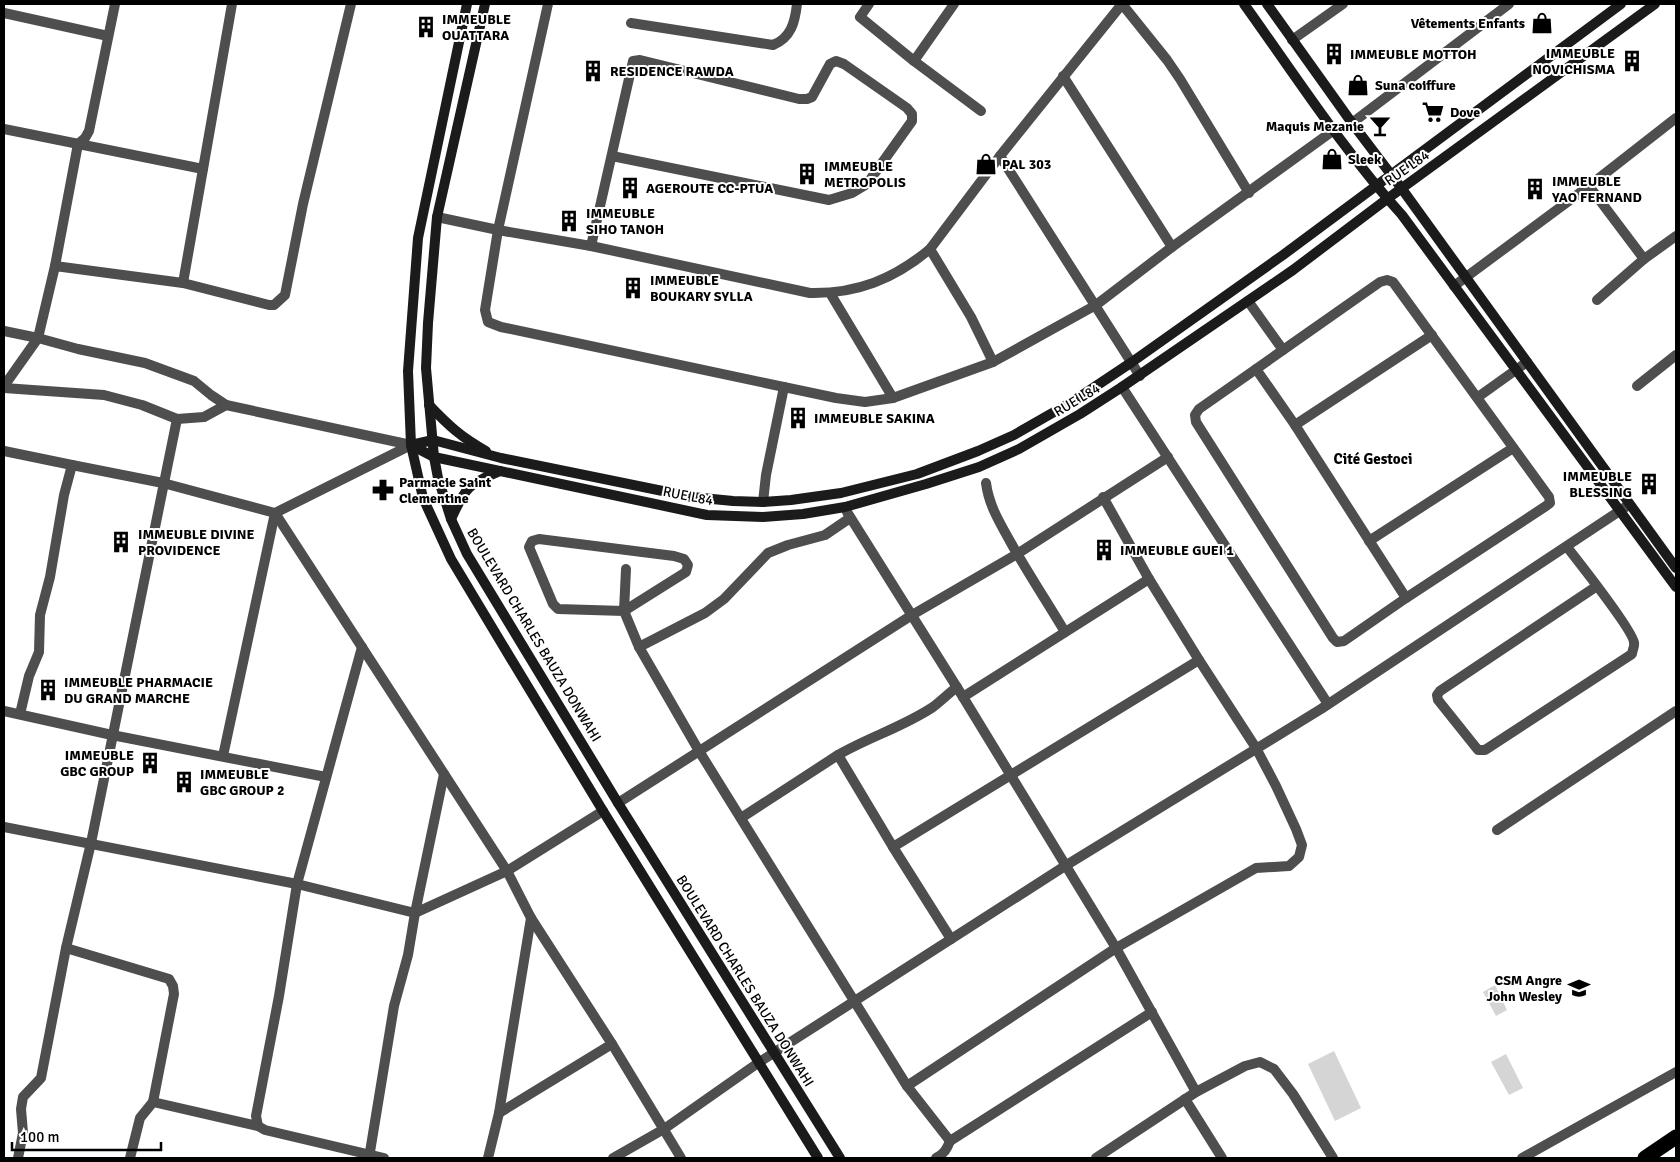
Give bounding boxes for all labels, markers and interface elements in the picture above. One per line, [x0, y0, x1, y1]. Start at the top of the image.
shop icon: Vêtements Enfants [1529, 10, 1555, 36]
place label: IMMEUBLE OUATTARA [442, 11, 511, 44]
building icon: IMMEUBLE OUATTARA [413, 14, 439, 40]
place label: Vêtements Enfants [1411, 15, 1525, 32]
building icon: IMMEUBLE MOTTOH [1321, 41, 1347, 67]
place label: IMMEUBLE NOVICHISMA [1532, 45, 1615, 78]
place label: IMMEUBLE MOTTOH [1350, 46, 1477, 63]
building icon: IMMEUBLE NOVICHISMA [1619, 48, 1645, 74]
building icon: RESIDENCE RAWDA [580, 58, 606, 84]
place label: RESIDENCE RAWDA [610, 63, 734, 80]
shop icon: Suna coiffure [1345, 72, 1371, 98]
place label: Suna coiffure [1375, 77, 1456, 94]
supermarket icon: Dove [1420, 99, 1446, 125]
place label: Dove [1450, 104, 1480, 121]
bar icon: Maquis Mezanie [1367, 113, 1393, 139]
place label: Maquis Mezanie [1266, 118, 1364, 135]
shop icon: Sleek [1319, 146, 1345, 172]
street label: RUE L84 [1381, 146, 1433, 190]
shop icon: PAL 303 [973, 151, 999, 177]
place label: Sleek [1348, 151, 1382, 168]
place label: PAL 303 [1002, 156, 1051, 173]
place label: IMMEUBLE METROPOLIS [824, 158, 906, 191]
building icon: IMMEUBLE METROPOLIS [794, 161, 820, 187]
place label: IMMEUBLE YAO FERNAND [1551, 173, 1642, 206]
building icon: AGEROUTE CC-PTUA [617, 175, 643, 201]
building icon: IMMEUBLE YAO FERNAND [1522, 176, 1548, 202]
place label: AGEROUTE CC-PTUA [646, 180, 773, 197]
place label: IMMEUBLE SIHO TANOH [586, 205, 664, 238]
building icon: IMMEUBLE SIHO TANOH [556, 208, 582, 234]
place label: IMMEUBLE BOUKARY SYLLA [650, 272, 753, 305]
building icon: IMMEUBLE BOUKARY SYLLA [620, 275, 646, 301]
street label: RUE L84 [1051, 379, 1104, 420]
building icon: IMMEUBLE SAKINA [785, 405, 811, 431]
place label: IMMEUBLE SAKINA [814, 410, 935, 427]
district label: Cité Gestoci [1334, 450, 1412, 468]
place label: IMMEUBLE BLESSING [1563, 468, 1632, 501]
building icon: IMMEUBLE BLESSING [1636, 471, 1662, 497]
place label: Parmacie Saint Clementine [399, 474, 492, 507]
pharmacy icon: Parmacie Saint Clementine [370, 477, 396, 503]
street label: RUE L84 [661, 483, 715, 509]
street label: BOULEVARD CHARLES BAUZA DONWAHI [463, 525, 605, 745]
place label: IMMEUBLE DIVINE PROVIDENCE [138, 526, 255, 559]
building icon: IMMEUBLE DIVINE PROVIDENCE [108, 529, 134, 555]
building icon: IMMEUBLE GUEI 1 [1091, 537, 1117, 563]
place label: IMMEUBLE GUEI 1 [1120, 542, 1234, 559]
place label: IMMEUBLE PHARMACIE DU GRAND MARCHE [64, 674, 213, 707]
building icon: IMMEUBLE PHARMACIE DU GRAND MARCHE [35, 677, 61, 703]
place label: IMMEUBLE GBC GROUP [60, 747, 134, 780]
building icon: IMMEUBLE GBC GROUP [137, 750, 163, 776]
place label: IMMEUBLE GBC GROUP 2 [200, 766, 285, 799]
building icon: IMMEUBLE GBC GROUP 2 [171, 769, 197, 795]
street label: BOULEVARD CHARLES BAUZA DONWAHI [673, 872, 817, 1090]
place label: CSM Angre John Wesley [1486, 972, 1562, 1005]
school or university icon: CSM Angre John Wesley [1566, 975, 1592, 1001]
scale bar [12, 1120, 161, 1152]
text: 100 m [20, 1128, 60, 1146]

